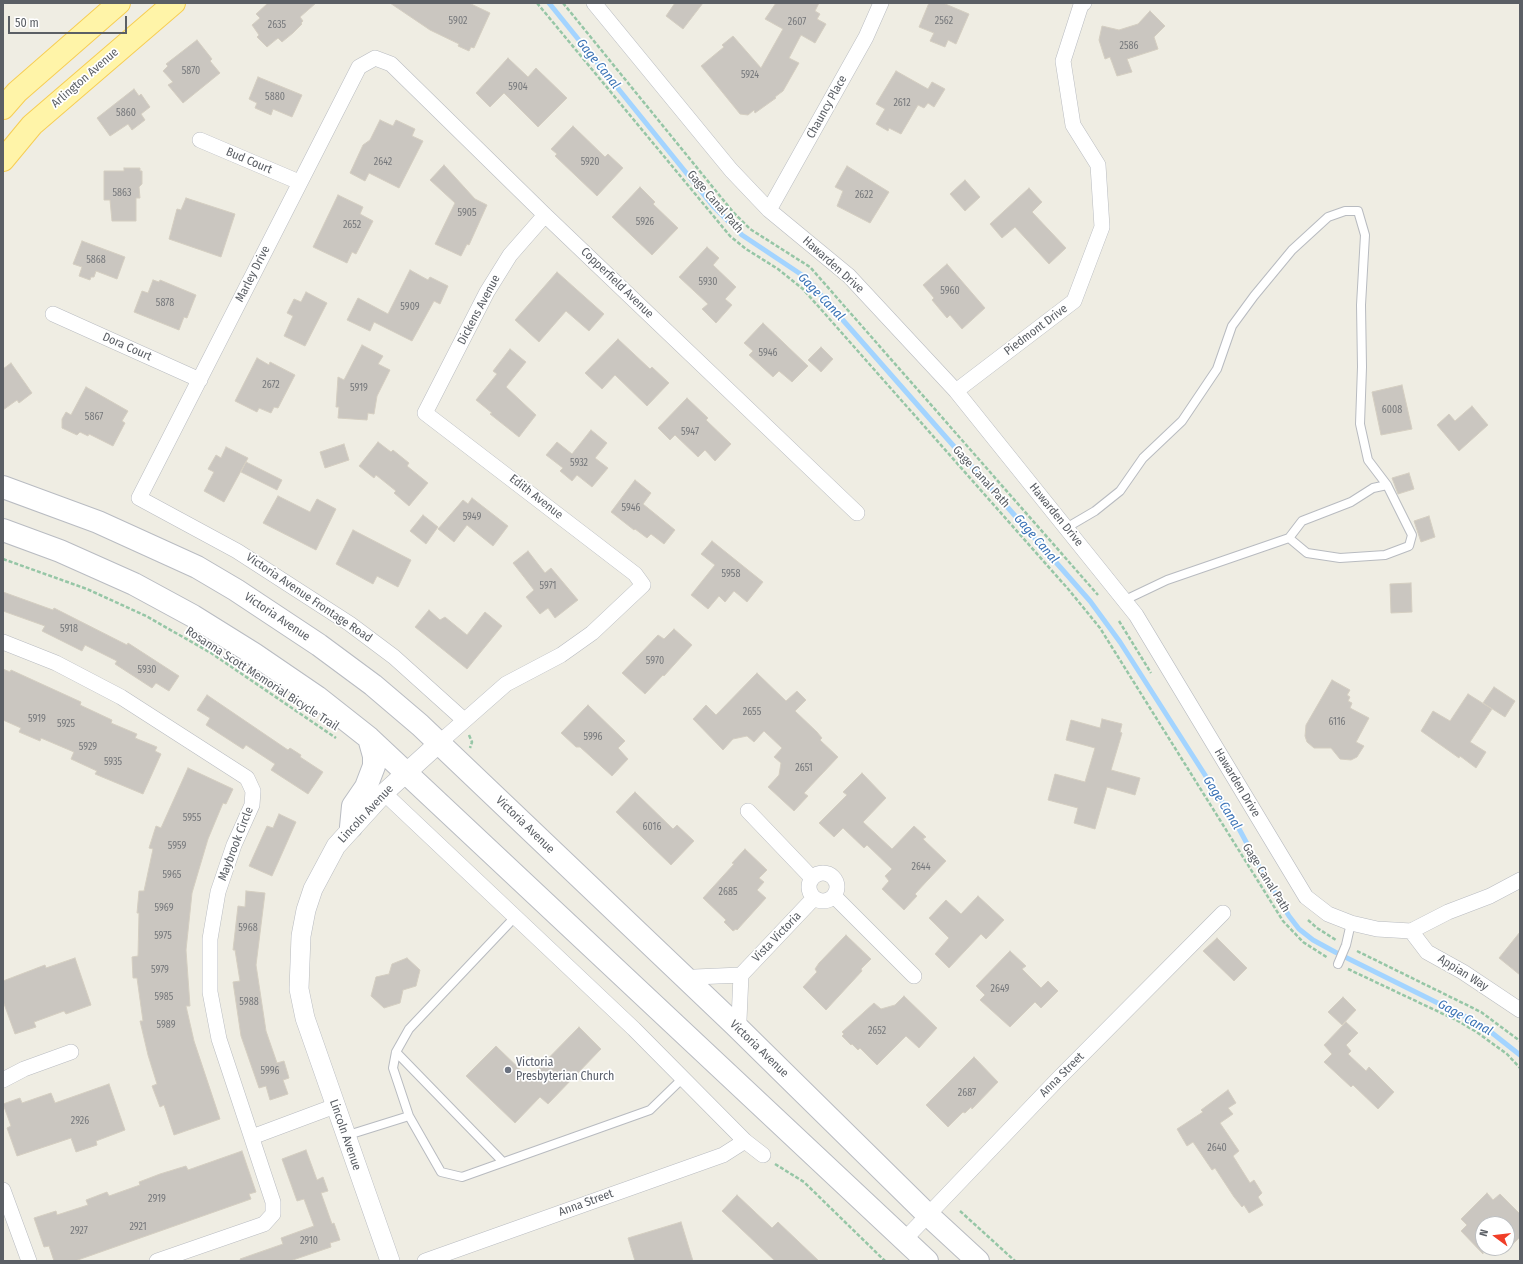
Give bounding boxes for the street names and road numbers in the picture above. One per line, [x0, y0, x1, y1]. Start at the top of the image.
street label: Arlington Avenue [49, 45, 121, 111]
street label: Chauncy Place [804, 73, 850, 141]
street label: Bud Court [224, 145, 274, 177]
street label: Gage Canal Path [684, 168, 746, 236]
street label: Hawarden Drive [799, 234, 867, 296]
street label: Marley Drive [233, 243, 273, 305]
street label: Copperfield Avenue [578, 245, 656, 321]
street label: Dickens Avenue [455, 273, 503, 347]
street label: Piedmont Drive [1001, 301, 1071, 359]
street label: Dora Court [100, 330, 154, 364]
street label: Gage Canal Path [949, 443, 1013, 511]
street label: Edith Avenue [506, 472, 566, 522]
street label: Hawarden Drive [1026, 480, 1086, 550]
street label: Victoria Avenue Frontage Road [243, 550, 375, 646]
street label: Victoria Avenue [241, 590, 313, 644]
street label: Rosanna Scott Memorial Bicycle Trail [183, 624, 341, 734]
street label: Hawarden Drive [1211, 746, 1263, 820]
street label: Lincoln Avenue [335, 782, 397, 846]
street label: Victoria Avenue [493, 793, 557, 857]
street label: Maybrook Circle [215, 805, 257, 883]
street label: Gage Canal Path [1239, 841, 1293, 915]
street label: Vista Victoria [750, 909, 804, 965]
street label: Appian Way [1435, 952, 1491, 994]
street label: Victoria Avenue [727, 1017, 791, 1081]
street label: Anna Street [1037, 1050, 1087, 1100]
street label: Lincoln Avenue [326, 1098, 364, 1172]
street label: Anna Street [557, 1186, 615, 1220]

